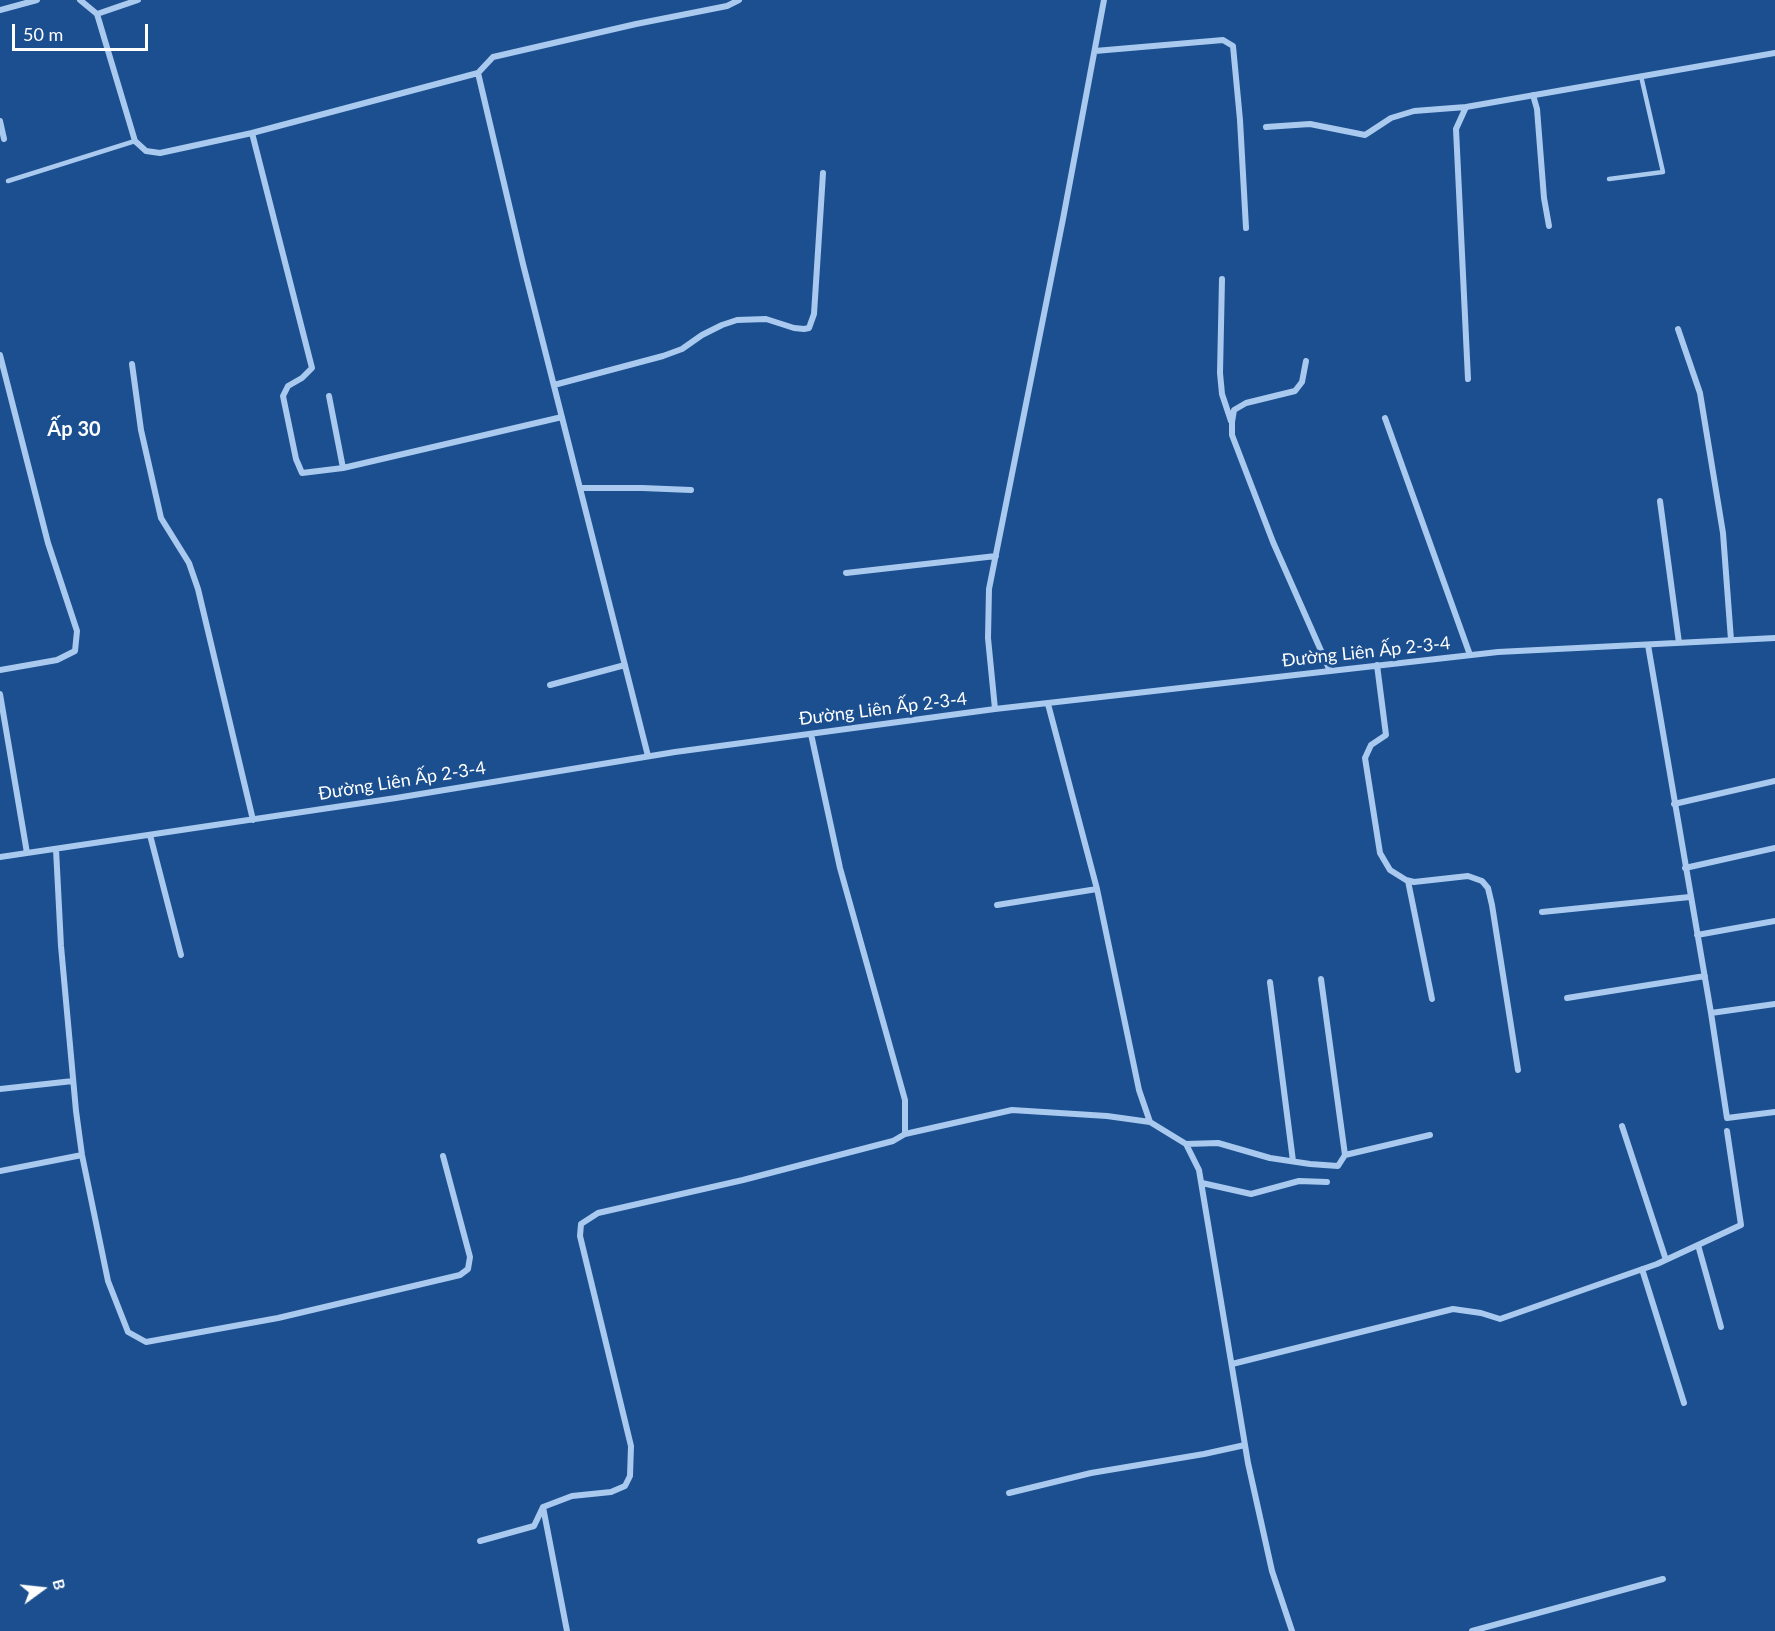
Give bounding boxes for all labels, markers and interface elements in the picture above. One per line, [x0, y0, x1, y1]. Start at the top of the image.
scale bar [15, 12, 152, 50]
text: 50 m [23, 23, 63, 45]
district label: Ấp 30 [47, 418, 101, 442]
street label: Đường Liên Ấp 2-3-4 [1281, 632, 1451, 672]
street label: Đường Liên Ấp 2-3-4 [798, 688, 968, 730]
street label: Đường Liên Ấp 2-3-4 [317, 757, 487, 805]
north arrow [12, 1559, 72, 1619]
text: B [49, 1577, 70, 1592]

